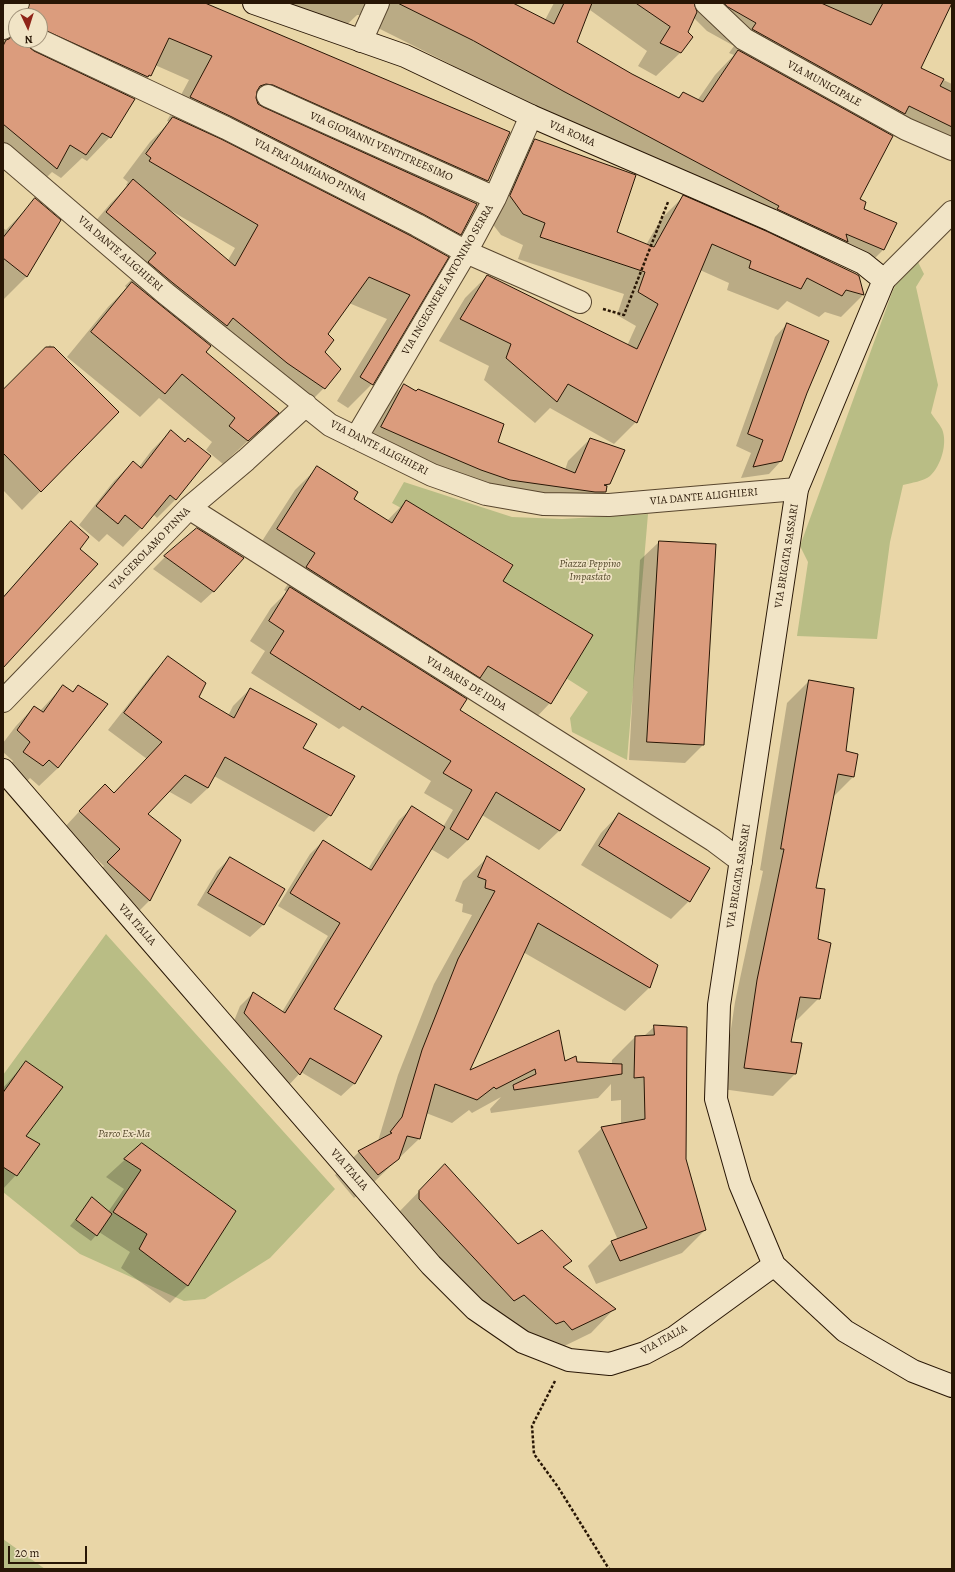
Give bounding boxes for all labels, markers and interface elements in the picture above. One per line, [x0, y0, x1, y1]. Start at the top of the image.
north arrow [8, 8, 48, 48]
text: N [24, 32, 33, 47]
street label: VIA MUNICIPALE [785, 58, 863, 110]
street label: VIA GIOVANNI VENTITREESIMO [307, 109, 455, 185]
street label: VIA ROMA [547, 118, 597, 150]
street label: VIA FRA' DAMIANO PINNA [252, 136, 368, 204]
street label: VIA INGEGNERE ANTONINO SERRA [399, 203, 497, 357]
street label: VIA DANTE ALIGHIERI [75, 214, 165, 294]
street label: VIA DANTE ALIGHIERI [328, 418, 430, 478]
street label: VIA DANTE ALIGHIERI [650, 486, 758, 508]
street label: VIA BRIGATA SASSARI [772, 503, 802, 609]
street label: VIA GEROLAMO PINNA [107, 505, 193, 593]
park label: Piazza Peppino Impastato [559, 557, 621, 583]
street label: VIA PARIS DE IDDA [423, 654, 509, 714]
street label: VIA BRIGATA SASSARI [724, 823, 754, 929]
street label: VIA ITALIA [115, 902, 159, 948]
park label: Parco Ex-Ma [98, 1127, 150, 1141]
street label: VIA ITALIA [327, 1147, 371, 1193]
street label: VIA ITALIA [639, 1322, 689, 1358]
scale bar [10, 1538, 89, 1564]
text: 20 m [15, 1545, 39, 1561]

